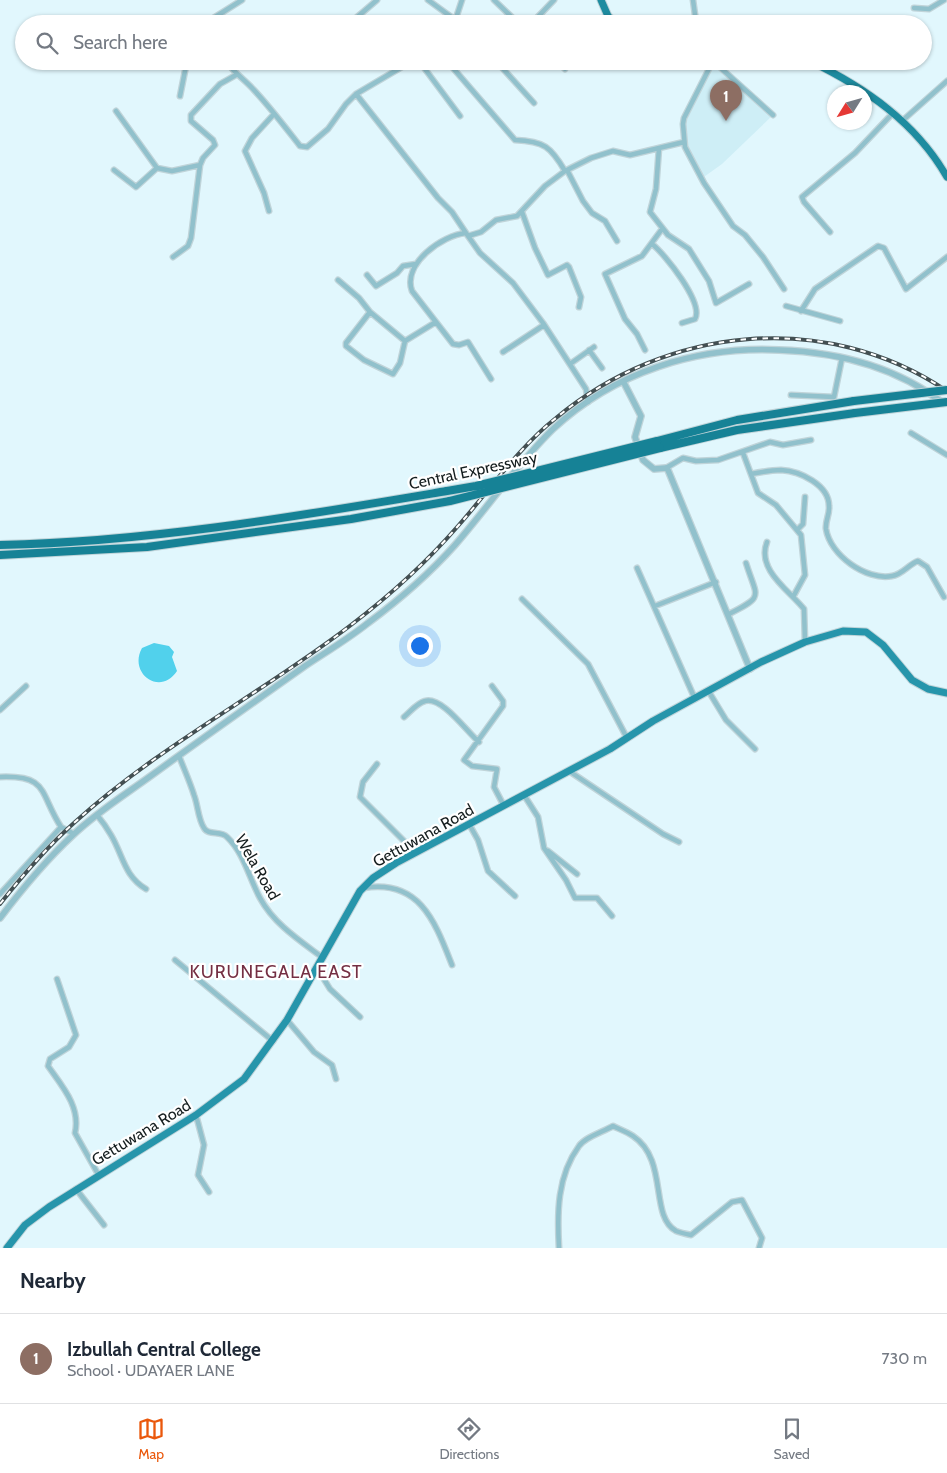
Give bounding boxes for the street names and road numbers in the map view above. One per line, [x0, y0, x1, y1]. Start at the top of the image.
street label: Central Expressway [407, 448, 539, 493]
street label: Gettuwana Road [370, 800, 477, 871]
street label: Wela Road [231, 831, 284, 903]
street label: Gettuwana Road [88, 1095, 194, 1169]

